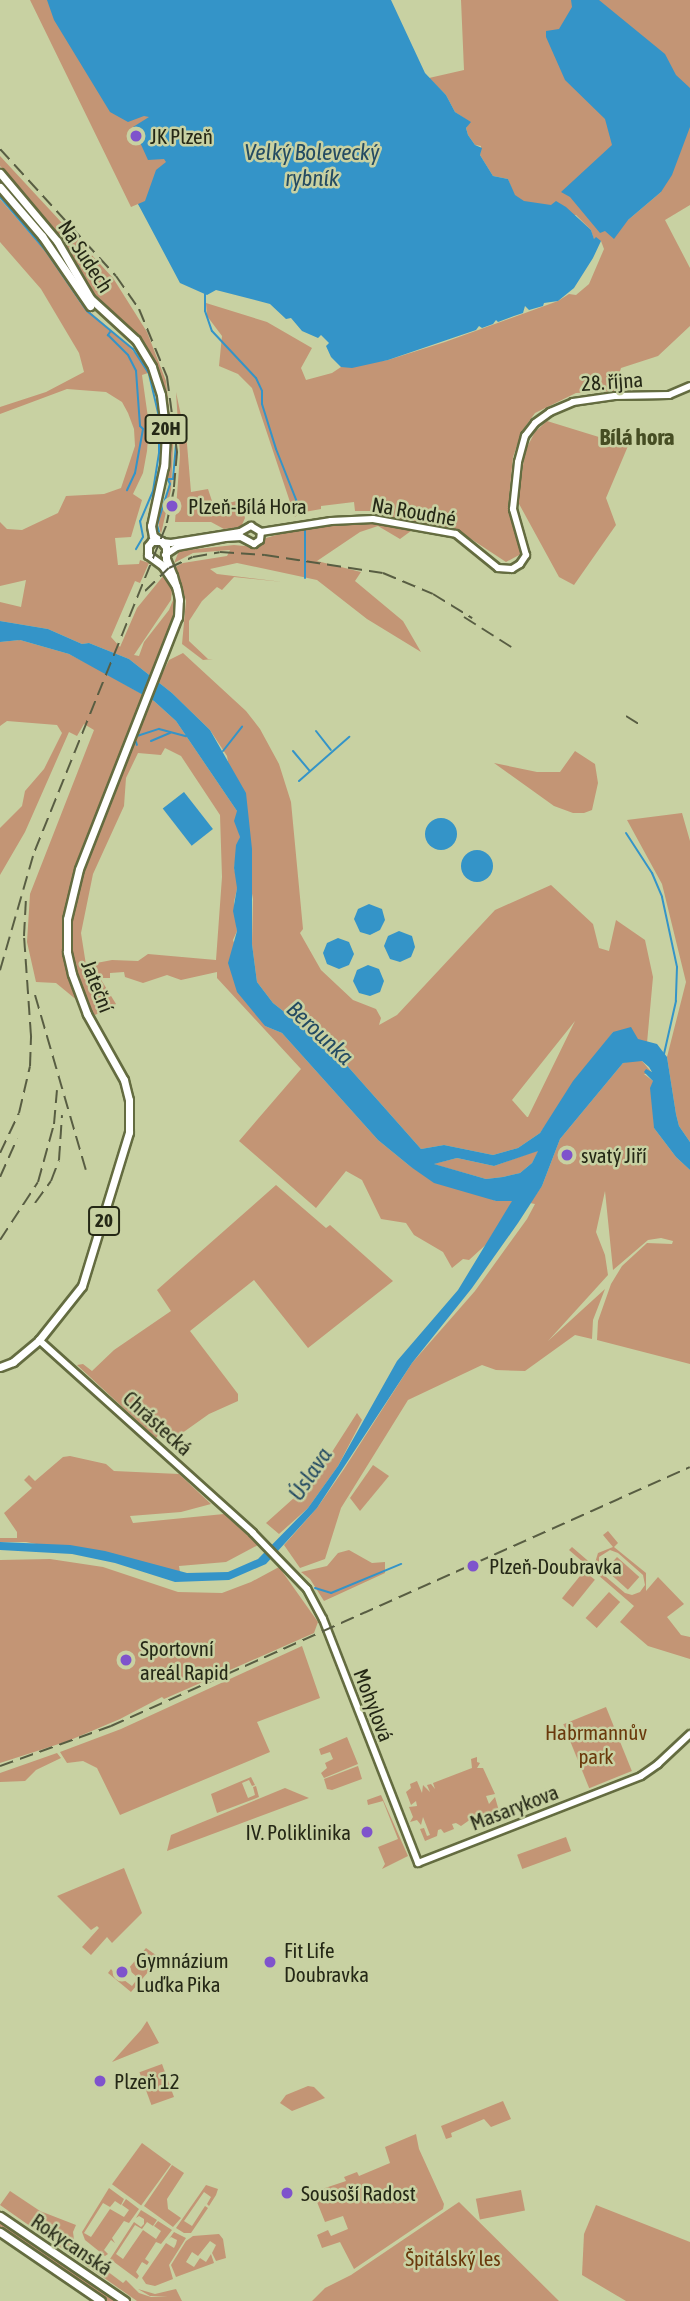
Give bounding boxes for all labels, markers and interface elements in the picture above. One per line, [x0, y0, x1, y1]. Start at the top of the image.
place label: JK Plzeň [150, 123, 213, 149]
marker: JK Plzeň [128, 128, 144, 144]
water label: Velký Bolevecký rybník [245, 138, 379, 192]
street label: Na Sudech [53, 215, 119, 297]
street label: 28. října [580, 366, 644, 396]
road number: 20H [143, 414, 189, 444]
district label: Bílá hora [599, 423, 675, 451]
street label: Na Roudné [370, 491, 458, 531]
place label: Plzeň-Bílá Hora [188, 493, 307, 519]
marker: Plzeň-Bílá Hora [162, 496, 182, 516]
street label: Jateční [76, 956, 120, 1016]
water label: Berounka [281, 995, 359, 1071]
place label: svatý Jiří [581, 1142, 647, 1168]
marker: svatý Jiří [559, 1147, 575, 1163]
road number: 20 [86, 1205, 122, 1236]
street label: Chrástecká [118, 1385, 198, 1461]
water label: Úslava [282, 1442, 338, 1506]
place label: Plzeň-Doubravka [489, 1553, 622, 1579]
marker: Plzeň-Doubravka [463, 1556, 483, 1576]
place label: Sportovní areál Rapid [140, 1635, 229, 1685]
marker: Sportovní areál Rapid [118, 1652, 134, 1668]
street label: Mohylová [349, 1665, 399, 1745]
park label: Habrmannův park [545, 1719, 647, 1769]
street label: Masarykova [466, 1779, 562, 1835]
place label: IV. Poliklinika [246, 1819, 351, 1845]
marker: IV. Poliklinika [357, 1822, 377, 1842]
place label: Fit Life Doubravka [284, 1937, 369, 1987]
place label: Gymnázium Luďka Pika [136, 1947, 229, 1997]
marker: Fit Life Doubravka [262, 1954, 278, 1970]
marker: Gymnázium Luďka Pika [114, 1964, 130, 1980]
place label: Plzeň 12 [114, 2068, 180, 2094]
marker: Plzeň 12 [92, 2073, 108, 2089]
place label: Sousoší Radost [301, 2180, 416, 2206]
marker: Sousoší Radost [279, 2185, 295, 2201]
street label: Rokycanská [27, 2208, 117, 2280]
park label: Špitálský les [405, 2245, 501, 2271]

